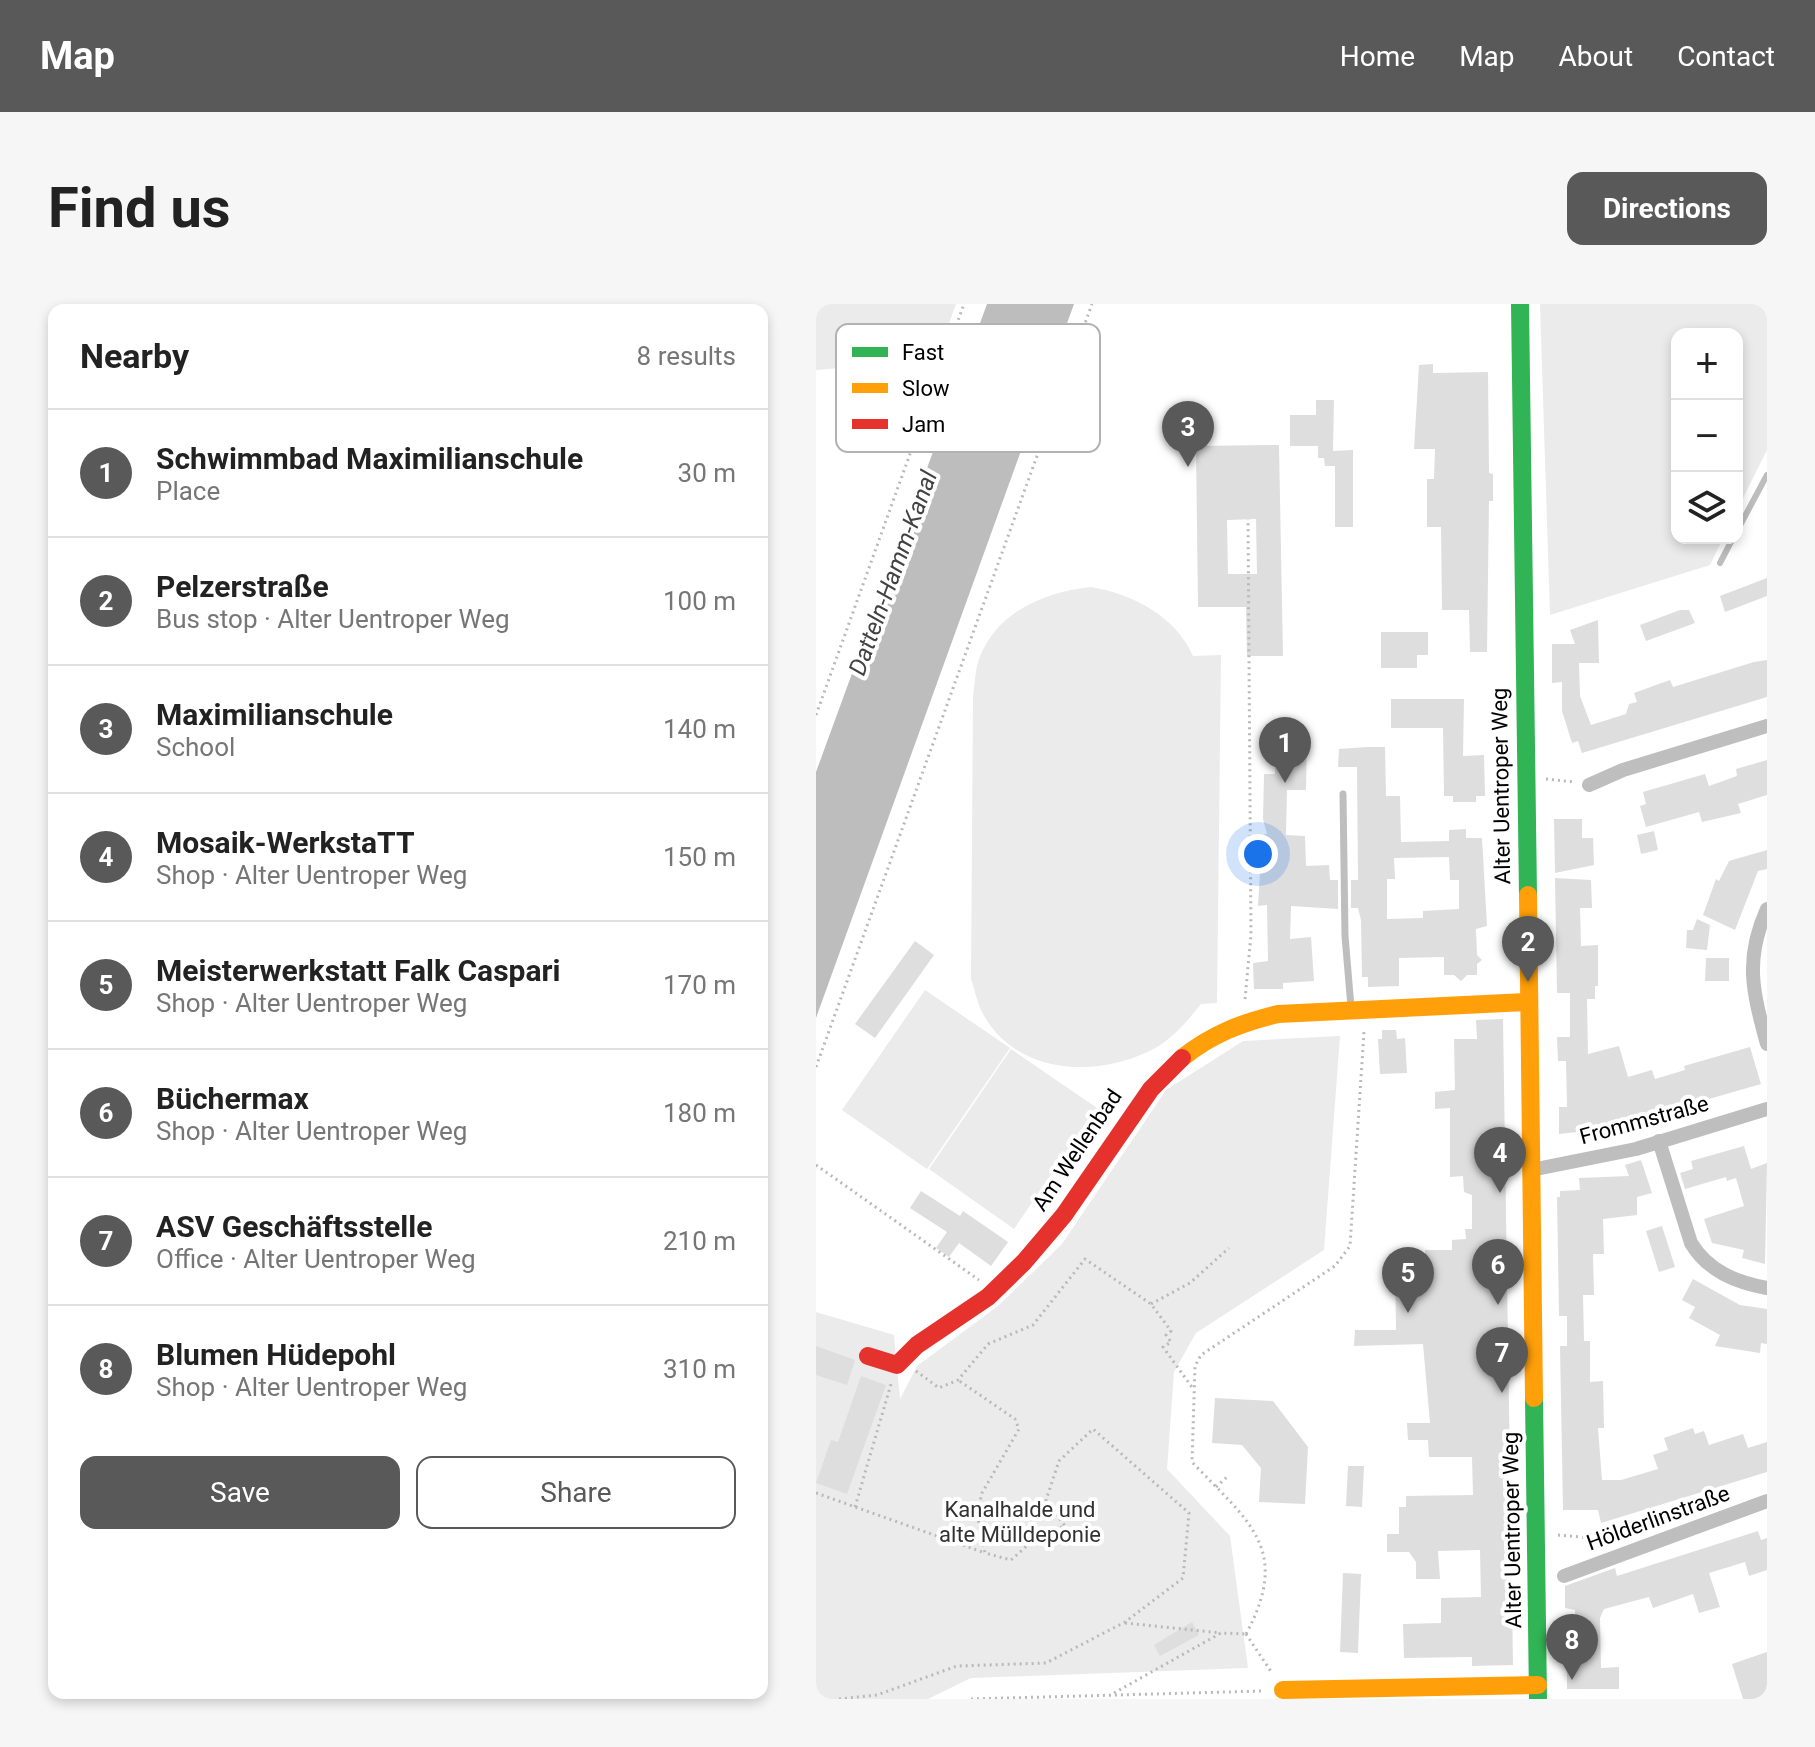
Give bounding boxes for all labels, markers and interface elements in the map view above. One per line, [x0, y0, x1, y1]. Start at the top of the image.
text: Map [40, 34, 115, 78]
text: Home [1340, 40, 1415, 73]
text: Map [1459, 40, 1515, 73]
text: About [1559, 40, 1633, 73]
text: Contact [1677, 40, 1775, 73]
button: Directions [1567, 172, 1767, 245]
text: Find us [48, 175, 231, 241]
legend [836, 324, 1100, 452]
map controls [1671, 328, 1743, 544]
button: + [1671, 328, 1743, 400]
text: Nearby [80, 336, 189, 376]
text: Fast [902, 340, 944, 365]
text: 8 results [637, 341, 736, 371]
text: Slow [902, 376, 950, 401]
button: − [1671, 400, 1743, 472]
pin: 3 [1162, 401, 1214, 467]
text: Jam [902, 412, 945, 437]
text: Schwimmbad Maximilianschule [156, 441, 583, 476]
text: 1 [99, 458, 113, 488]
text: 30 m [678, 458, 736, 488]
water label: Datteln-Hamm-Kanal [843, 467, 943, 679]
button: layers [1671, 472, 1743, 544]
text: Place [156, 476, 220, 506]
text: Pelzerstraße [156, 569, 329, 604]
text: 2 [99, 586, 113, 616]
text: 100 m [663, 586, 736, 616]
text: Bus stop · Alter Uentroper Weg [156, 604, 510, 634]
street label: Alter Uentroper Weg [1487, 687, 1515, 885]
text: Maximilianschule [156, 697, 393, 732]
text: 3 [99, 714, 113, 744]
text: 140 m [663, 714, 736, 744]
pin: 1 [1259, 717, 1311, 783]
text: School [156, 732, 235, 762]
text: Mosaik-WerkstaTT [156, 825, 415, 860]
your location [1238, 834, 1278, 874]
text: 4 [99, 842, 113, 872]
text: 150 m [663, 842, 736, 872]
text: Shop · Alter Uentroper Weg [156, 860, 467, 890]
pin: 2 [1502, 916, 1554, 982]
text: Meisterwerkstatt Falk Caspari [156, 953, 560, 988]
text: 5 [99, 970, 113, 1000]
text: 170 m [663, 970, 736, 1000]
text: Shop · Alter Uentroper Weg [156, 988, 467, 1018]
text: Büchermax [156, 1081, 309, 1116]
street label: Am Wellenbad [1027, 1084, 1127, 1216]
street label: Frommstraße [1577, 1091, 1711, 1149]
text: 6 [99, 1098, 113, 1128]
text: 180 m [663, 1098, 736, 1128]
text: Shop · Alter Uentroper Weg [156, 1116, 467, 1146]
pin: 4 [1474, 1127, 1526, 1193]
text: ASV Geschäftsstelle [156, 1209, 432, 1244]
text: 7 [99, 1226, 113, 1256]
text: 210 m [663, 1226, 736, 1256]
pin: 6 [1472, 1239, 1524, 1305]
text: Office · Alter Uentroper Weg [156, 1244, 476, 1274]
pin: 5 [1382, 1247, 1434, 1313]
pin: 7 [1476, 1327, 1528, 1393]
text: Blumen Hüdepohl [156, 1337, 396, 1372]
text: 8 [99, 1354, 113, 1384]
text: 310 m [663, 1354, 736, 1384]
text: Shop · Alter Uentroper Weg [156, 1372, 467, 1402]
street label: Alter Uentroper Weg [1498, 1431, 1526, 1629]
button: Save [80, 1456, 400, 1529]
button: Share [416, 1456, 736, 1529]
street label: Hölderlinstraße [1583, 1481, 1733, 1555]
park label: Kanalhalde und alte Mülldeponie [939, 1497, 1101, 1547]
pin: 8 [1546, 1614, 1598, 1680]

